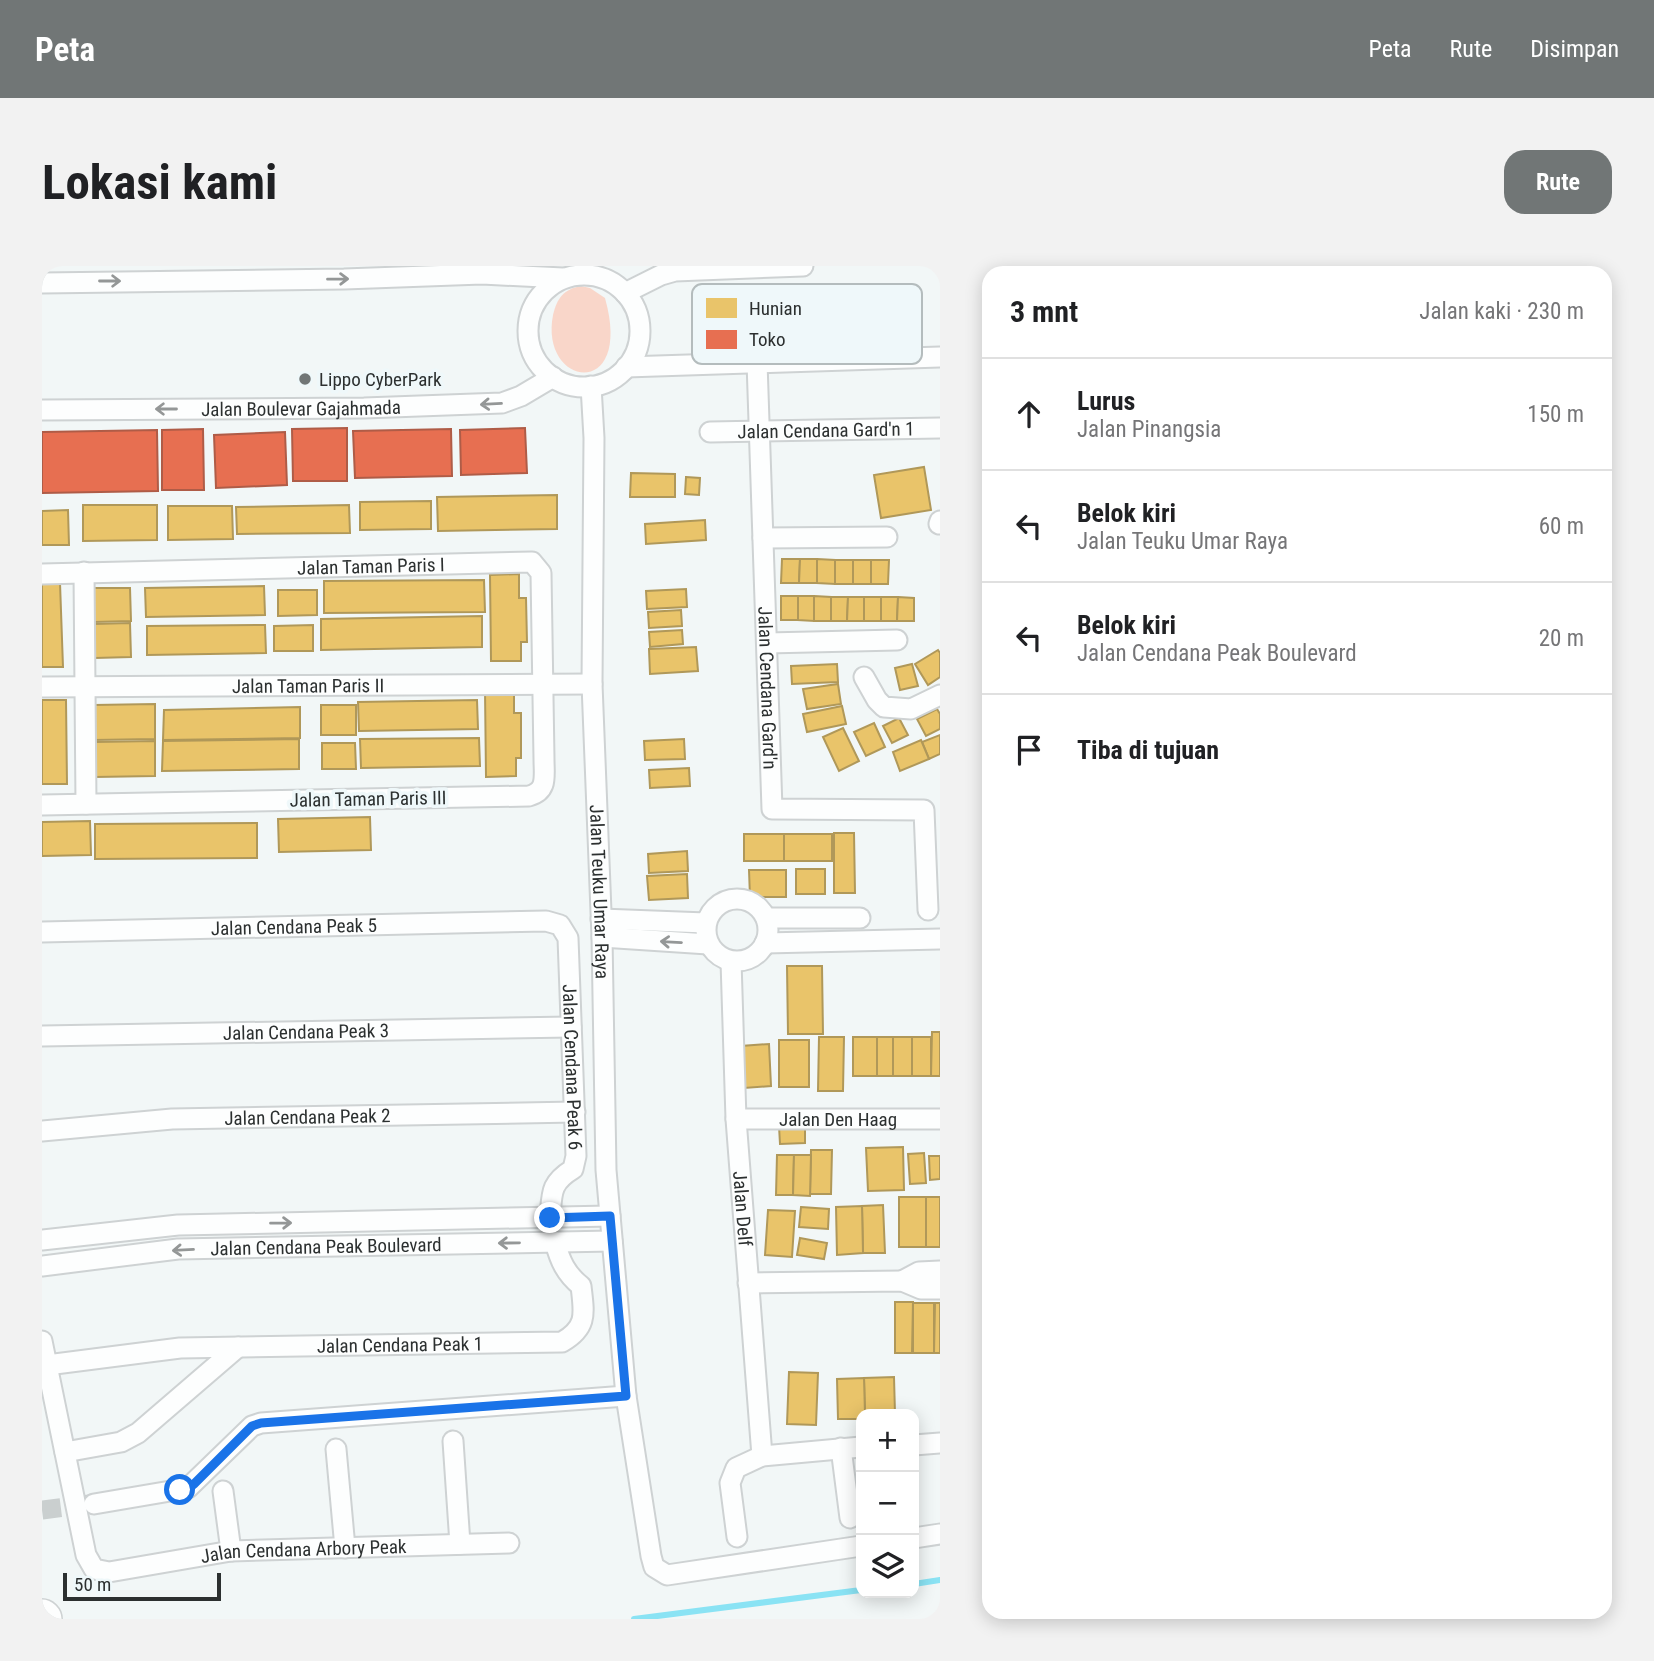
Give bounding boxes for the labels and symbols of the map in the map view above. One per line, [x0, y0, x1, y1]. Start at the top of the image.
one-way arrow [326, 273, 349, 286]
one-way arrow [98, 274, 121, 288]
legend [692, 284, 922, 364]
text: Hunian [749, 297, 802, 320]
text: Toko [749, 328, 786, 351]
place label: Lippo CyberPark [319, 368, 442, 391]
marker: Lippo CyberPark [297, 371, 313, 387]
street label: Jalan Boulevar Gajahmada [201, 395, 401, 421]
one-way arrow [480, 397, 503, 410]
one-way arrow [154, 402, 177, 416]
street label: Jalan Cendana Gard'n 1 [737, 417, 915, 443]
street label: Jalan Taman Paris I [297, 553, 445, 579]
street label: Jalan Cendana Gard'n [754, 606, 782, 770]
street label: Jalan Taman Paris II [232, 674, 384, 697]
street label: Jalan Taman Paris III [289, 786, 447, 812]
street label: Jalan Teuku Umar Raya [585, 804, 614, 979]
street label: Jalan Cendana Peak 5 [211, 913, 377, 940]
one-way arrow [660, 935, 683, 948]
street label: Jalan Cendana Peak 6 [558, 983, 587, 1150]
street label: Jalan Cendana Peak 3 [223, 1019, 389, 1044]
street label: Jalan Cendana Peak 2 [224, 1104, 391, 1130]
street label: Jalan Den Haag [779, 1108, 897, 1131]
street label: Jalan Delf [729, 1170, 757, 1247]
route end [534, 1202, 565, 1233]
one-way arrow [269, 1216, 292, 1230]
street label: Jalan Cendana Peak Boulevard [210, 1233, 442, 1260]
one-way arrow [498, 1236, 521, 1250]
one-way arrow [172, 1243, 195, 1256]
street label: Jalan Cendana Peak 1 [317, 1332, 483, 1357]
route start [164, 1474, 195, 1505]
street label: Jalan Cendana Arbory Peak [199, 1534, 407, 1568]
scale bar [63, 1570, 220, 1602]

